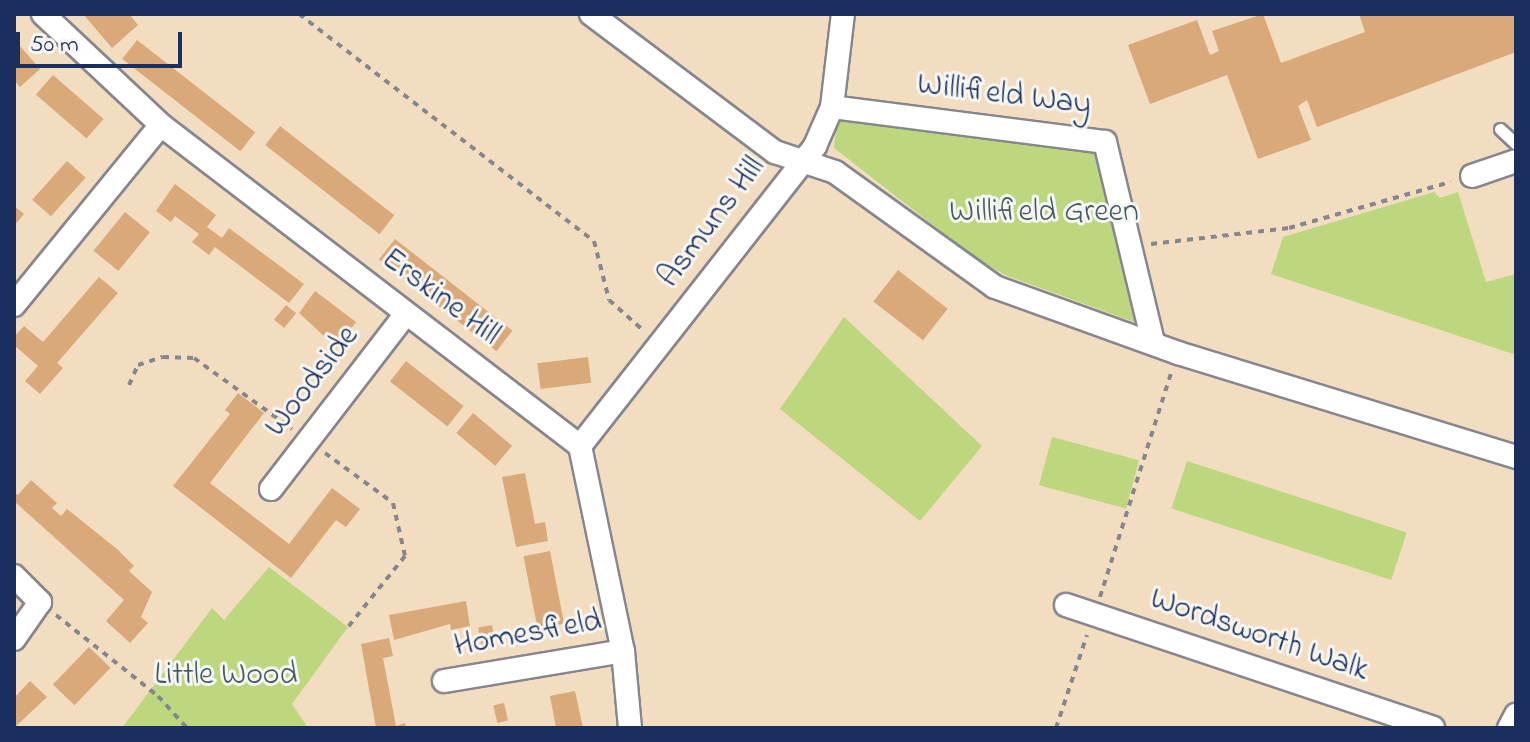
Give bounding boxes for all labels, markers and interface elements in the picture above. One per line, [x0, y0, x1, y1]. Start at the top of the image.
scale bar [20, 16, 186, 66]
text: 50 m [30, 28, 79, 63]
street label: Willifield Way [915, 66, 1093, 126]
street label: Asmuns Hill [651, 150, 775, 296]
park label: Willifield Green [949, 194, 1139, 232]
street label: Erskine Hill [373, 241, 507, 355]
street label: Woodside [258, 319, 368, 445]
street label: Wordsworth Walk [1145, 581, 1373, 691]
street label: Homesfield [451, 603, 605, 667]
park label: Little Wood [155, 657, 297, 695]

